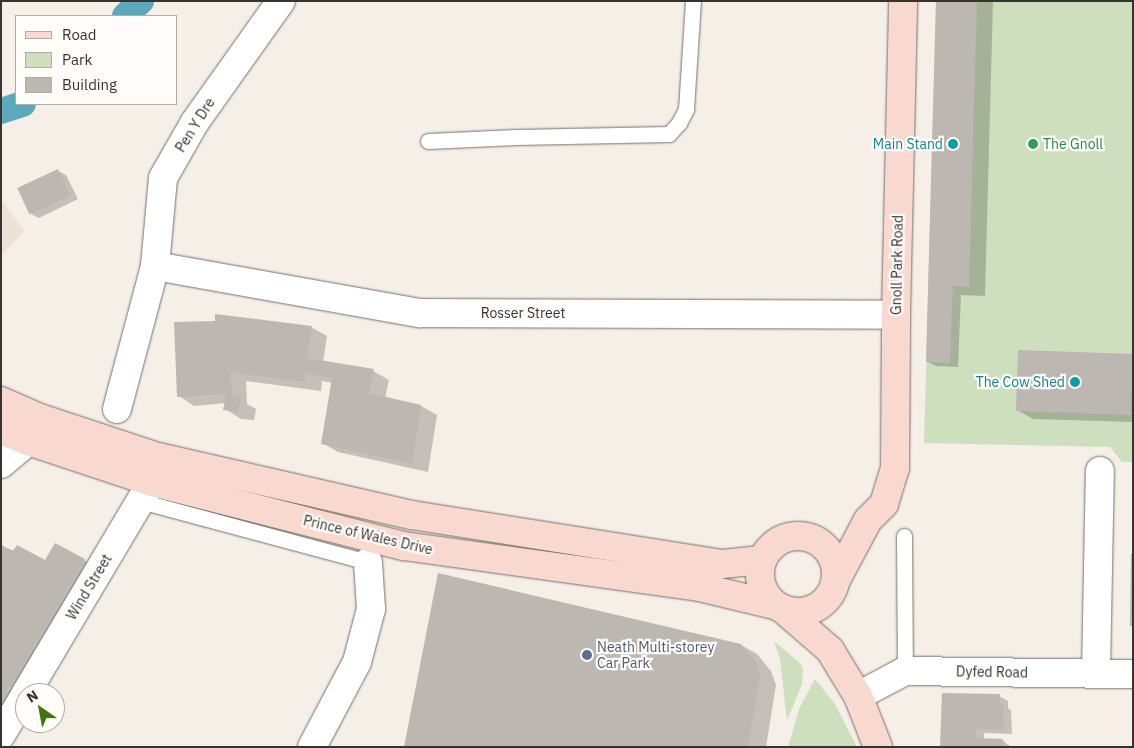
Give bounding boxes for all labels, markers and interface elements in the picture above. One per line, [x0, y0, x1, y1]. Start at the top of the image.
legend [15, 15, 178, 105]
text: Road [62, 25, 97, 44]
text: Park [62, 50, 92, 69]
text: Building [62, 75, 117, 94]
street label: Pen Y Dre [172, 95, 218, 155]
place label: Main Stand [873, 136, 943, 152]
place label: The Gnoll [1043, 136, 1103, 152]
marker: Main Stand [947, 138, 959, 150]
marker: The Gnoll [1027, 138, 1039, 150]
street label: Gnoll Park Road [888, 215, 906, 315]
street label: Rosser Street [481, 305, 565, 321]
place label: The Cow Shed [976, 374, 1065, 390]
marker: The Cow Shed [1069, 376, 1081, 388]
street label: Prince of Wales Drive [302, 512, 434, 558]
street label: Wind Street [63, 551, 115, 623]
place label: Neath Multi-storey Car Park [597, 639, 714, 672]
marker: Neath Multi-storey Car Park [581, 649, 593, 661]
street label: Dyfed Road [956, 663, 1028, 681]
north arrow [15, 683, 65, 733]
text: N [23, 686, 42, 707]

